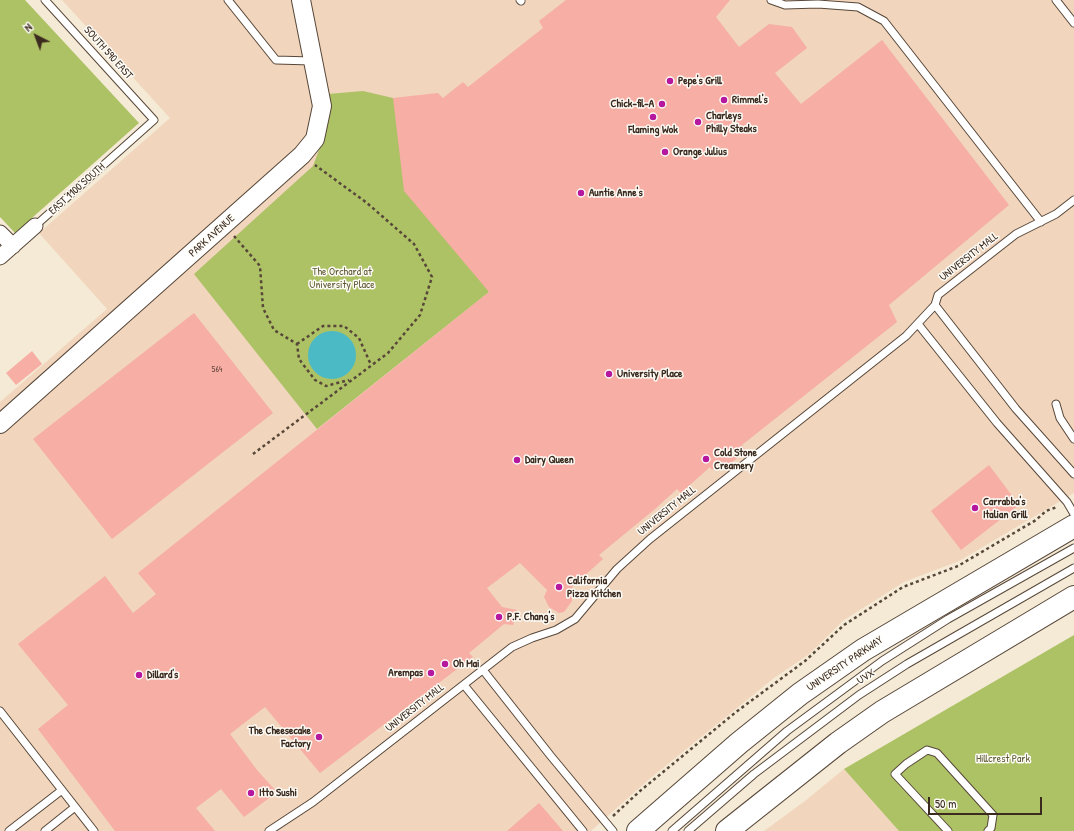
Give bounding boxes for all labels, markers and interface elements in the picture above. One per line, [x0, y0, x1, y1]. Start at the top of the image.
north arrow [16, 16, 56, 56]
text: N [21, 20, 35, 34]
street label: SOUTH 590 EAST [81, 24, 135, 82]
place label: Pepe's Grill [678, 74, 722, 88]
marker: Pepe's Grill [665, 76, 675, 86]
place label: Rimmel's [732, 93, 768, 107]
marker: Rimmel's [719, 95, 729, 105]
place label: Chick-fil-A [610, 97, 654, 111]
marker: Chick-fil-A [657, 99, 667, 109]
place label: Charleys Philly Steaks [706, 109, 757, 135]
marker: Flaming Wok [648, 112, 658, 122]
marker: Charleys Philly Steaks [693, 117, 703, 127]
place label: Flaming Wok [628, 123, 678, 137]
place label: Orange Julius [673, 145, 727, 159]
marker: Orange Julius [660, 147, 670, 157]
street label: EAST 1100 SOUTH [46, 160, 108, 218]
place label: Auntie Anne's [589, 186, 643, 200]
marker: Auntie Anne's [576, 188, 586, 198]
street label: PARK AVENUE [186, 212, 238, 260]
street label: UNIVERSITY MALL [937, 230, 1001, 284]
park label: The Orchard at University Place [309, 265, 375, 291]
house number: 564 [212, 365, 222, 375]
place label: University Place [617, 367, 682, 381]
marker: University Place [604, 369, 614, 379]
place label: Cold Stone Creamery [714, 446, 757, 472]
place label: Dairy Queen [525, 453, 574, 467]
marker: Cold Stone Creamery [701, 454, 711, 464]
marker: Dairy Queen [512, 455, 522, 465]
street label: UNIVERSITY MALL [635, 484, 699, 538]
place label: Carrabba's Italian Grill [983, 495, 1028, 521]
marker: Carrabba's Italian Grill [970, 503, 980, 513]
place label: California Pizza Kitchen [567, 574, 621, 600]
marker: California Pizza Kitchen [554, 582, 564, 592]
place label: P.F. Chang's [507, 610, 555, 624]
marker: P.F. Chang's [494, 612, 504, 622]
street label: UNIVERSITY PARKWAY [804, 634, 886, 694]
place label: Oh Mai [453, 657, 480, 671]
marker: Oh Mai [440, 659, 450, 669]
place label: Arempas [388, 666, 423, 680]
street label: UVX [855, 666, 877, 688]
place label: Dillard's [147, 668, 178, 682]
marker: Arempas [426, 668, 436, 678]
marker: Dillard's [134, 670, 144, 680]
street label: UNIVERSITY MALL [383, 681, 447, 735]
place label: The Cheesecake Factory [249, 724, 311, 750]
marker: The Cheesecake Factory [314, 732, 324, 742]
park label: Hillcrest Park [976, 752, 1030, 766]
place label: Itto Sushi [259, 786, 297, 800]
marker: Itto Sushi [246, 788, 256, 798]
scale bar [930, 789, 1044, 815]
text: 50 m [935, 795, 956, 812]

